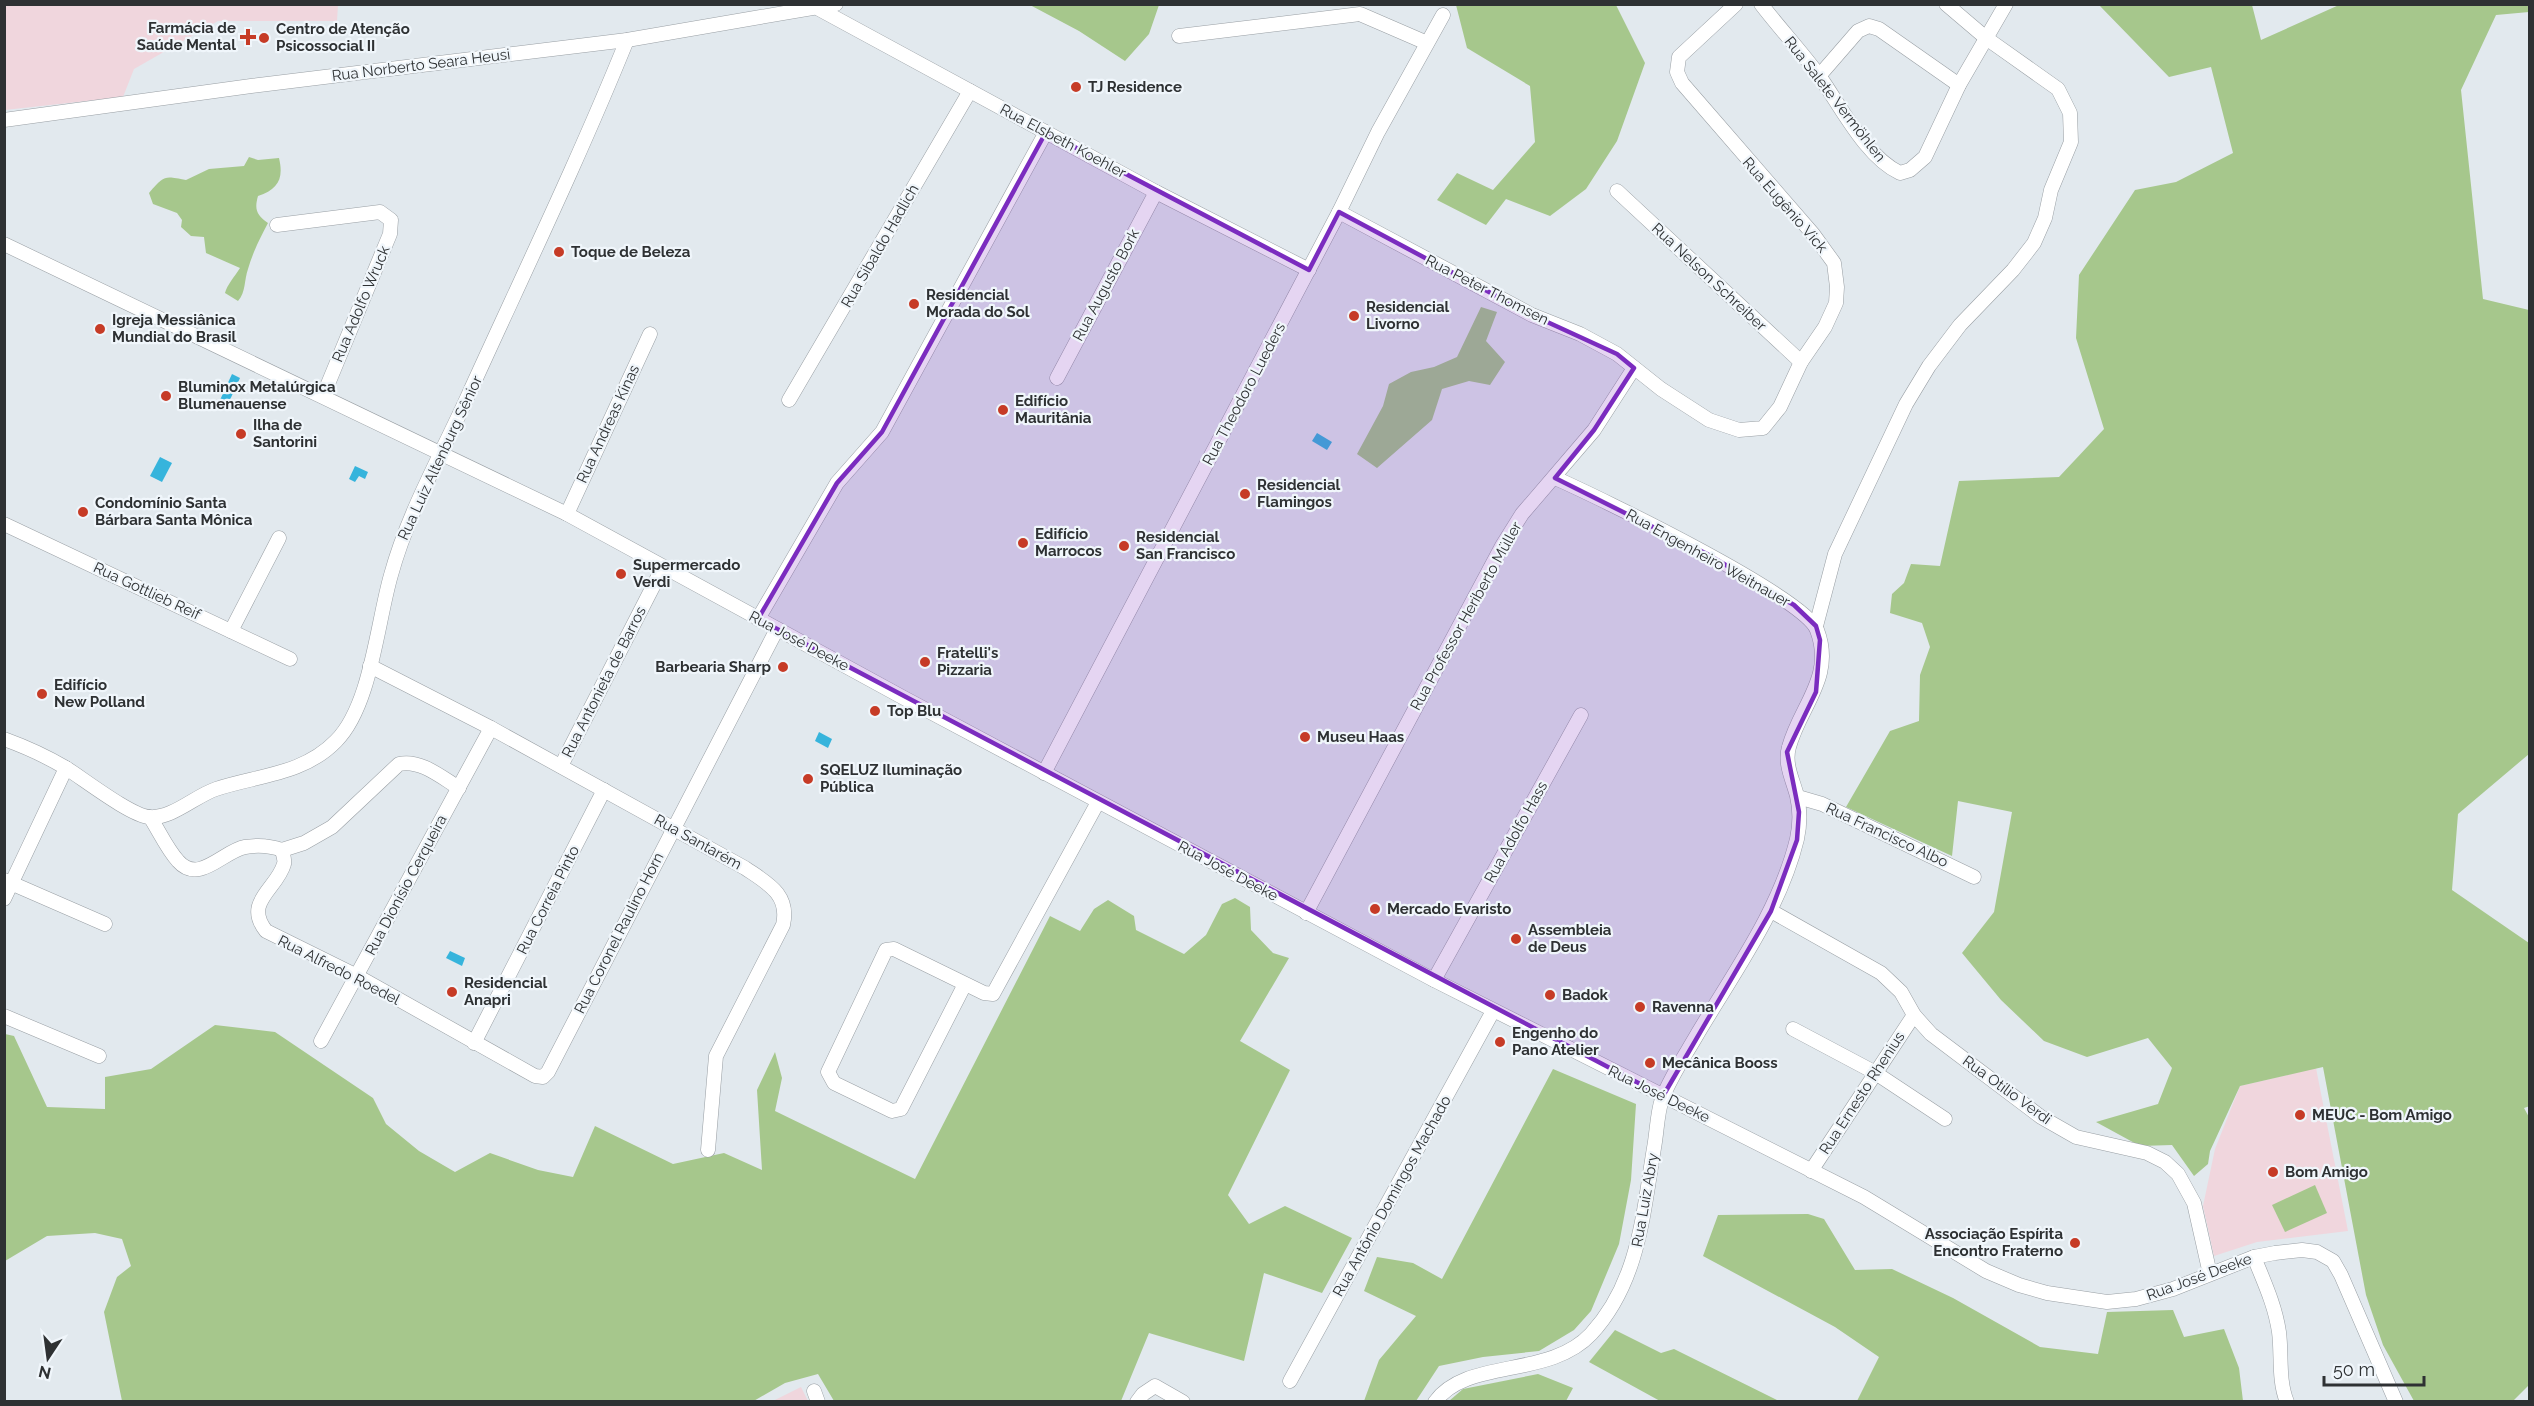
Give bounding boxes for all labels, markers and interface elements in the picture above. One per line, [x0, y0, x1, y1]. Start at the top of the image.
place label: Farmácia de Saúde Mental [137, 19, 236, 54]
place label: Centro de Atenção Psicossocial II [276, 20, 410, 55]
marker: Farmácia de Saúde Mental [241, 30, 255, 44]
marker: Centro de Atenção Psicossocial II [257, 31, 271, 45]
street label: Rua Salete Vermöhlen [1780, 33, 1890, 165]
street label: Rua Norberto Seara Heusi [331, 45, 511, 85]
place label: TJ Residence [1088, 78, 1182, 96]
marker: TJ Residence [1069, 80, 1083, 94]
street label: Rua Elsbeth Koehler [997, 100, 1130, 182]
street label: Rua Eugênio Vick [1739, 154, 1831, 256]
street label: Rua Sibaldo Hadlich [837, 181, 923, 311]
street label: Rua Nelson Schreiber [1648, 219, 1771, 335]
street label: Rua Augusto Bork [1069, 226, 1143, 344]
street label: Rua Adolfo Wruck [328, 243, 394, 365]
place label: Toque de Beleza [571, 243, 691, 261]
marker: Toque de Beleza [552, 245, 566, 259]
street label: Rua Peter Thomsen [1422, 251, 1552, 329]
place label: Residencial Morada do Sol [926, 286, 1030, 321]
marker: Residencial Morada do Sol [907, 297, 921, 311]
place label: Residencial Livorno [1366, 298, 1450, 333]
marker: Residencial Livorno [1347, 309, 1361, 323]
place label: Igreja Messiânica Mundial do Brasil [112, 311, 237, 346]
street label: Rua Theodoro Lueders [1199, 320, 1289, 468]
marker: Igreja Messiânica Mundial do Brasil [93, 322, 107, 336]
street label: Rua Andreas Kinas [573, 362, 643, 486]
street label: Rua Luiz Altenburg Sênior [394, 372, 486, 543]
place label: Bluminox Metalúrgica Blumenauense [178, 378, 336, 413]
marker: Bluminox Metalúrgica Blumenauense [159, 389, 173, 403]
place label: Edifício Mauritânia [1015, 392, 1092, 427]
marker: Edifício Mauritânia [996, 403, 1010, 417]
place label: Ilha de Santorini [253, 416, 317, 451]
marker: Ilha de Santorini [234, 427, 248, 441]
place label: Residencial Flamingos [1257, 476, 1341, 511]
marker: Residencial Flamingos [1238, 487, 1252, 501]
place label: Condomínio Santa Bárbara Santa Mônica [95, 494, 253, 529]
marker: Condomínio Santa Bárbara Santa Mônica [76, 505, 90, 519]
street label: Rua Engenheiro Weitnauer [1623, 505, 1794, 611]
street label: Rua Professor Heriberto Müller [1407, 518, 1526, 713]
place label: Edifício Marrocos [1035, 525, 1102, 560]
place label: Residencial San Francisco [1136, 528, 1235, 563]
marker: Edifício Marrocos [1016, 536, 1030, 550]
marker: Residencial San Francisco [1117, 539, 1131, 553]
place label: Supermercado Verdi [633, 556, 740, 591]
street label: Rua Gottlieb Reif [91, 558, 204, 624]
marker: Supermercado Verdi [614, 567, 628, 581]
street label: Rua Antonieta de Barros [558, 603, 650, 761]
street label: Rua José Deeke [746, 607, 852, 675]
place label: Fratelli's Pizzaria [937, 644, 998, 679]
marker: Fratelli's Pizzaria [918, 655, 932, 669]
place label: Barbearia Sharp [655, 658, 771, 676]
marker: Barbearia Sharp [776, 660, 790, 674]
place label: Edifício New Polland [54, 676, 145, 711]
marker: Edifício New Polland [35, 687, 49, 701]
place label: Top Blu [887, 702, 941, 720]
marker: Top Blu [868, 704, 882, 718]
place label: Museu Haas [1317, 728, 1404, 746]
marker: Museu Haas [1298, 730, 1312, 744]
place label: SQELUZ Iluminação Pública [820, 761, 962, 796]
marker: SQELUZ Iluminação Pública [801, 772, 815, 786]
street label: Rua Adolfo Hass [1481, 778, 1551, 886]
street label: Rua Francisco Albo [1823, 799, 1951, 871]
street label: Rua Santarém [651, 811, 745, 873]
street label: Rua Dionísio Cerqueira [361, 812, 451, 958]
street label: Rua José Deeke [1175, 837, 1281, 905]
street label: Rua Correia Pinto [513, 843, 583, 957]
street label: Rua Coronel Raulino Horn [571, 850, 667, 1016]
place label: Mercado Evaristo [1387, 900, 1511, 918]
marker: Mercado Evaristo [1368, 902, 1382, 916]
place label: Assembleia de Deus [1528, 921, 1612, 956]
street label: Rua Alfredo Roedel [275, 931, 404, 1009]
marker: Assembleia de Deus [1509, 932, 1523, 946]
place label: Residencial Anapri [464, 974, 548, 1009]
marker: Residencial Anapri [445, 985, 459, 999]
place label: Badok [1562, 986, 1609, 1004]
marker: Badok [1543, 988, 1557, 1002]
place label: Ravenna [1652, 998, 1714, 1016]
marker: Ravenna [1633, 1000, 1647, 1014]
place label: Engenho do Pano Atelier [1512, 1024, 1599, 1059]
street label: Rua Ernesto Rhenius [1816, 1028, 1908, 1158]
marker: Engenho do Pano Atelier [1493, 1035, 1507, 1049]
street label: Rua Otílio Verdi [1959, 1052, 2055, 1128]
place label: Mecânica Booss [1662, 1054, 1778, 1072]
marker: Mecânica Booss [1643, 1056, 1657, 1070]
street label: Rua José Deeke [1605, 1062, 1713, 1126]
street label: Rua Antônio Domingos Machado [1329, 1092, 1455, 1300]
place label: MEUC - Bom Amigo [2312, 1106, 2452, 1124]
marker: MEUC - Bom Amigo [2293, 1108, 2307, 1122]
street label: Rua Luiz Abry [1628, 1152, 1662, 1248]
place label: Bom Amigo [2285, 1163, 2368, 1181]
marker: Bom Amigo [2266, 1165, 2280, 1179]
place label: Associação Espírita Encontro Fraterno [1925, 1225, 2063, 1260]
marker: Associação Espírita Encontro Fraterno [2068, 1236, 2082, 1250]
street label: Rua José Deeke [2144, 1250, 2254, 1304]
north arrow [18, 1328, 78, 1388]
scale bar [2324, 1349, 2424, 1387]
text: 50 m [2333, 1359, 2375, 1380]
text: N [37, 1361, 53, 1383]

